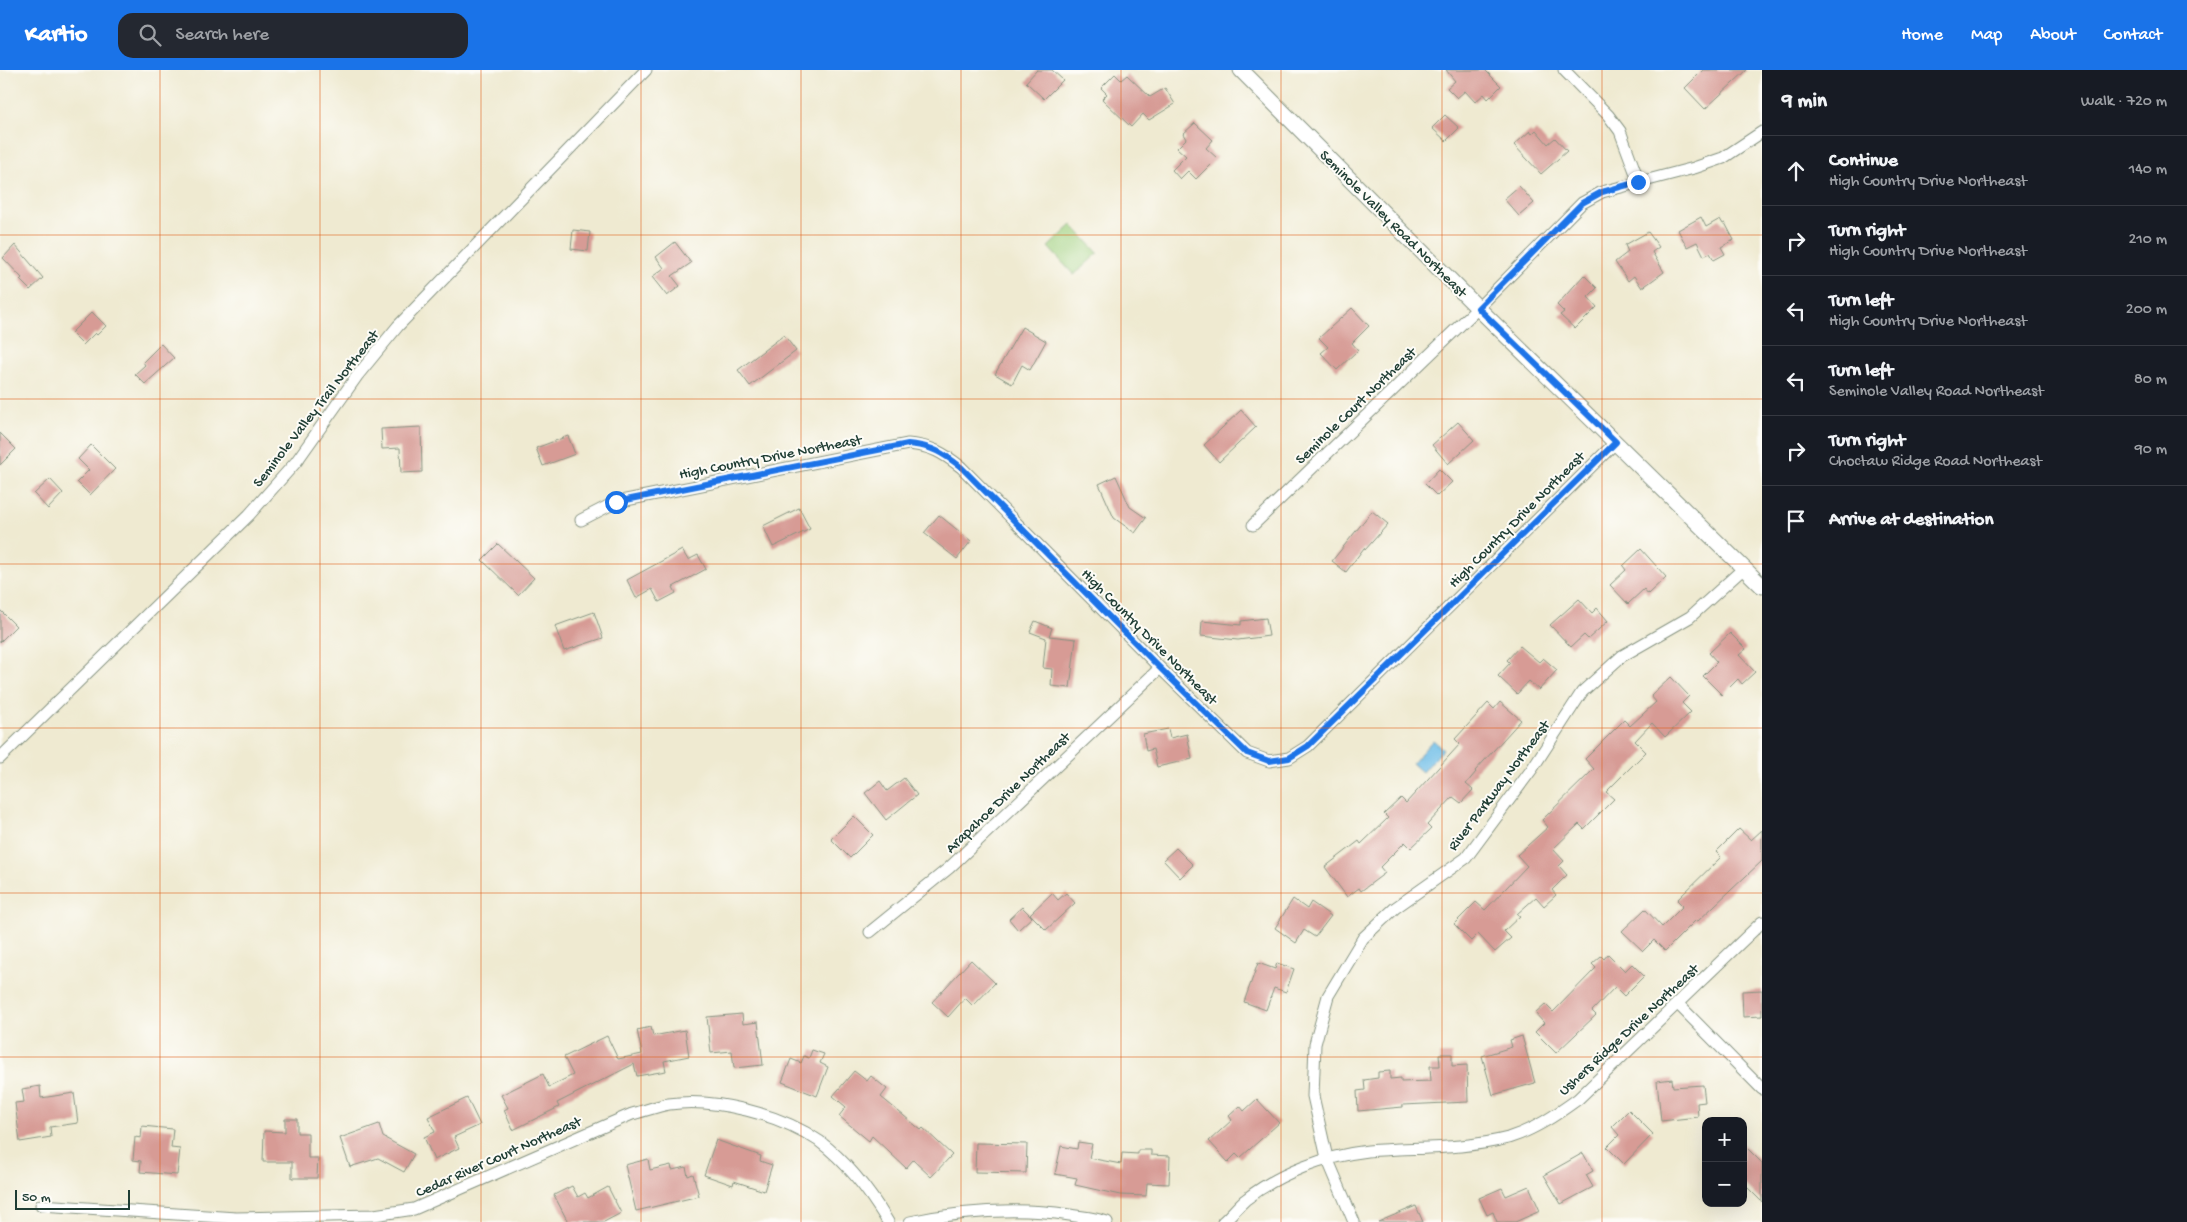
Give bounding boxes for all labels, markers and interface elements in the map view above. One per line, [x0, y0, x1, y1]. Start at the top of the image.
search box [118, 13, 468, 58]
text: Kartio [25, 21, 88, 50]
icon: search [136, 21, 164, 49]
text: Search here [176, 24, 269, 47]
text: Home [1901, 25, 1943, 46]
text: Map [1971, 25, 2002, 46]
text: About [2030, 25, 2076, 46]
text: Contact [2104, 25, 2162, 46]
text: 9 min [1782, 90, 1827, 115]
text: Walk · 720 m [2081, 93, 2167, 112]
street label: Seminole Valley Road Northeast [1315, 147, 1471, 303]
text: Continue [1829, 150, 1898, 173]
icon: ahead [1782, 157, 1810, 185]
text: 140 m [2129, 161, 2167, 180]
route end [1627, 171, 1650, 194]
text: High Country Drive Northeast [1829, 173, 2027, 192]
text: Turn right [1829, 220, 1905, 243]
icon: right [1782, 227, 1810, 255]
text: 210 m [2128, 231, 2167, 250]
text: High Country Drive Northeast [1829, 243, 2027, 262]
text: Turn left [1829, 290, 1893, 313]
icon: left [1782, 297, 1810, 325]
text: 200 m [2126, 301, 2167, 320]
text: High Country Drive Northeast [1829, 313, 2027, 332]
street label: Seminole Valley Trail Northeast [250, 326, 385, 491]
street label: Seminole Court Northeast [1292, 343, 1422, 469]
text: Turn left [1829, 360, 1893, 383]
icon: left [1782, 367, 1810, 395]
text: 80 m [2134, 371, 2167, 390]
text: Seminole Valley Road Northeast [1829, 383, 2044, 402]
text: Turn right [1829, 430, 1905, 453]
street label: High Country Drive Northeast [678, 431, 865, 484]
icon: right [1782, 437, 1810, 465]
text: 90 m [2135, 441, 2167, 460]
street label: High Country Drive Northeast [1445, 447, 1591, 592]
text: Choctaw Ridge Road Northeast [1829, 453, 2042, 472]
route start [605, 491, 628, 514]
icon: arrive [1782, 507, 1810, 535]
text: Arrive at destination [1829, 509, 1993, 532]
street label: High Country Drive Northeast [1077, 565, 1222, 711]
street label: River Parkway Northeast [1445, 716, 1556, 855]
street label: Arapahoe Drive Northeast [942, 728, 1076, 858]
street label: Ushers Ridge Drive Northeast [1556, 959, 1705, 1100]
street label: Cedar River Court Northeast [413, 1112, 586, 1202]
map controls [1702, 1117, 1747, 1207]
button: + [1702, 1117, 1747, 1162]
button: − [1702, 1162, 1747, 1207]
scale bar [15, 1187, 130, 1210]
text: 50 m [22, 1190, 51, 1207]

